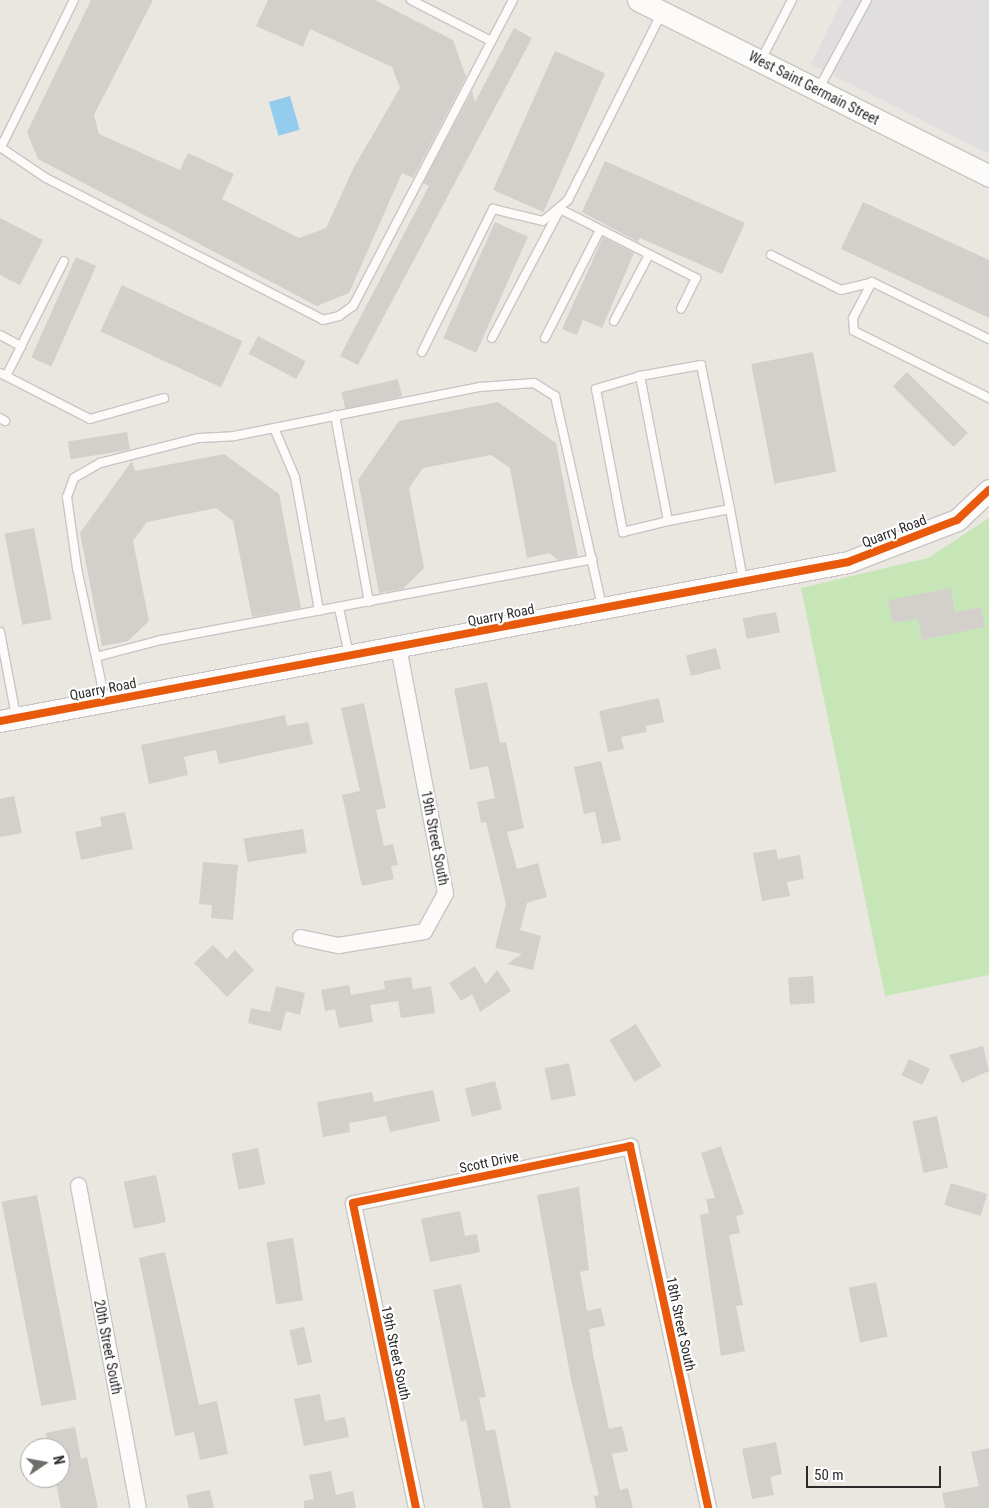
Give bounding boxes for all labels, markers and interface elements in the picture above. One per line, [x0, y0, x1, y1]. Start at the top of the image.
street label: West Saint Germain Street [746, 48, 882, 128]
street label: Quarry Road [859, 511, 929, 551]
street label: Quarry Road [466, 600, 536, 630]
street label: Quarry Road [68, 674, 138, 704]
street label: 19th Street South [418, 789, 452, 887]
street label: Scott Drive [458, 1148, 520, 1176]
street label: 18th Street South [663, 1275, 699, 1373]
street label: 20th Street South [91, 1298, 125, 1396]
street label: 19th Street South [378, 1304, 414, 1402]
north arrow [20, 1438, 70, 1488]
text: N [50, 1454, 67, 1466]
scale bar [809, 1456, 944, 1488]
text: 50 m [814, 1466, 844, 1484]

